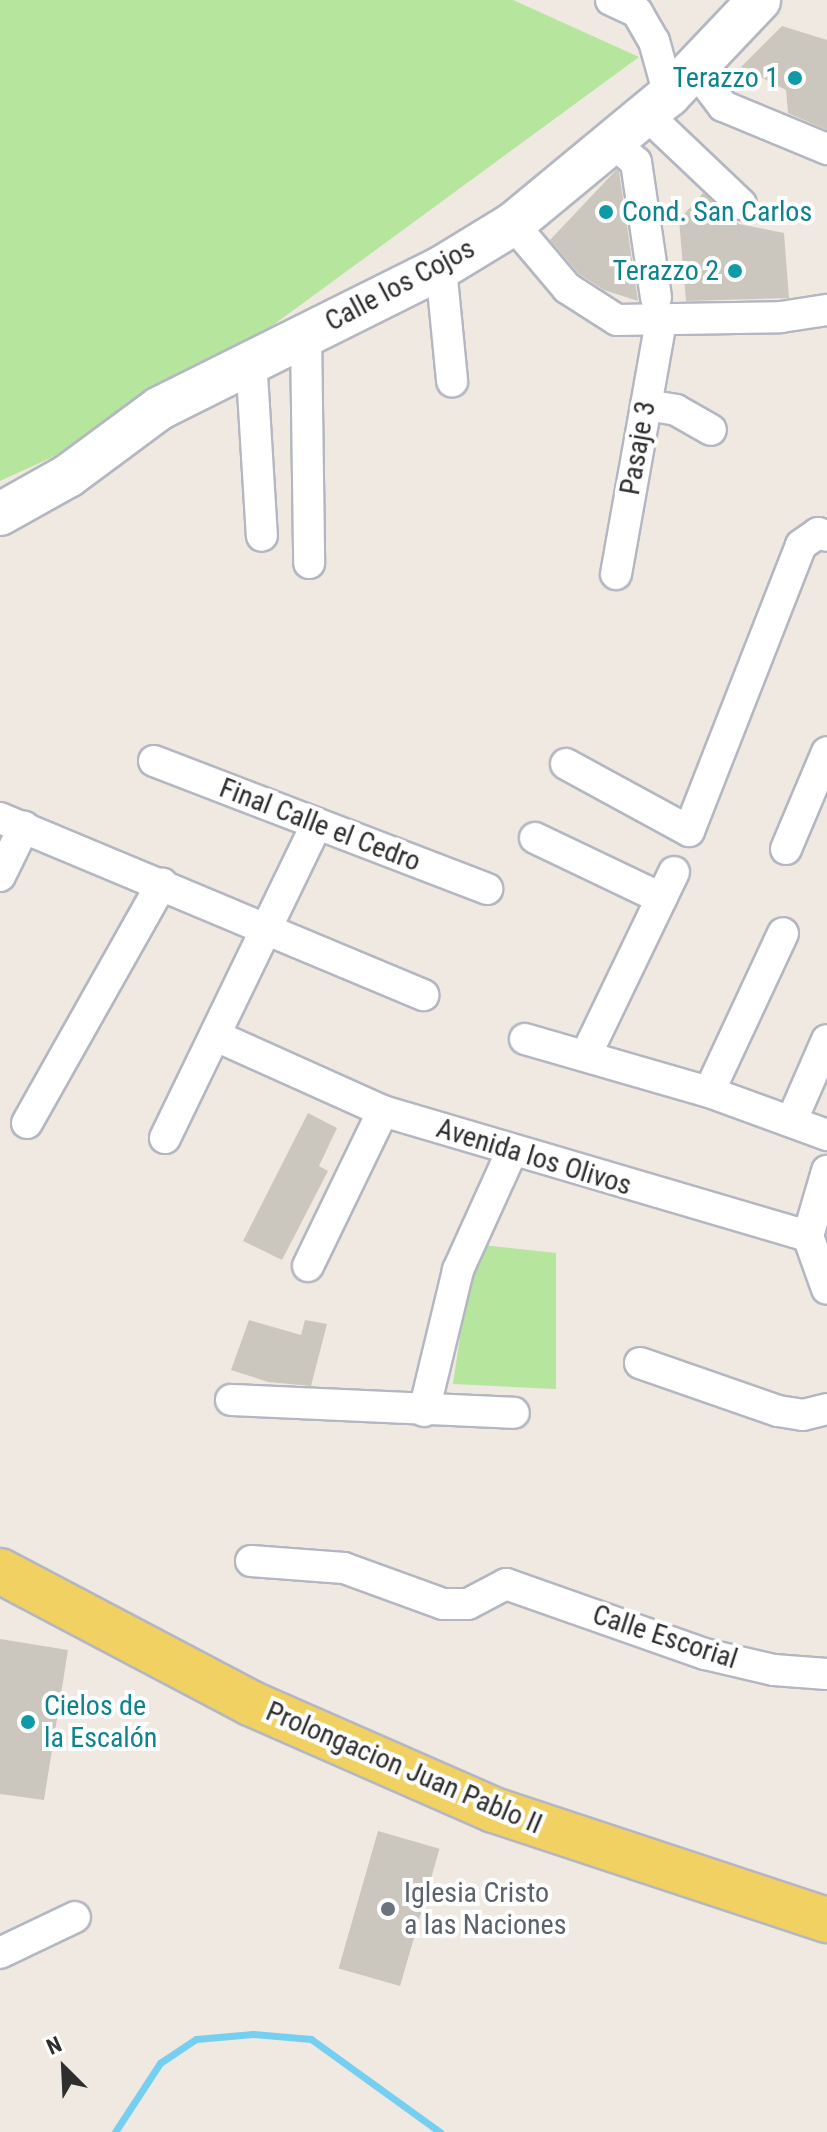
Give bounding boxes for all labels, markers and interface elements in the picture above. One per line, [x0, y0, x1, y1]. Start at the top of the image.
place label: Terazzo 1 [673, 61, 779, 95]
marker: Terazzo 1 [786, 69, 804, 87]
place label: Cond. San Carlos [622, 195, 812, 229]
marker: Cond. San Carlos [597, 203, 615, 221]
street label: Calle los Cojos [320, 232, 480, 338]
place label: Terazzo 2 [613, 254, 719, 288]
marker: Terazzo 2 [726, 262, 744, 280]
street label: Pasaje 3 [613, 398, 663, 498]
street label: Final Calle el Cedro [215, 771, 425, 879]
street label: Avenida los Olivos [432, 1111, 636, 1203]
street label: Calle Escorial [588, 1598, 742, 1676]
place label: Cielos de la Escalón [44, 1689, 157, 1755]
street label: Prolongacion Juan Pablo II [261, 1695, 547, 1841]
marker: Cielos de la Escalón [19, 1713, 37, 1731]
place label: Iglesia Cristo a las Naciones [404, 1876, 567, 1942]
marker: Iglesia Cristo a las Naciones [379, 1900, 397, 1918]
north arrow [24, 2028, 104, 2108]
text: N [43, 2031, 65, 2060]

